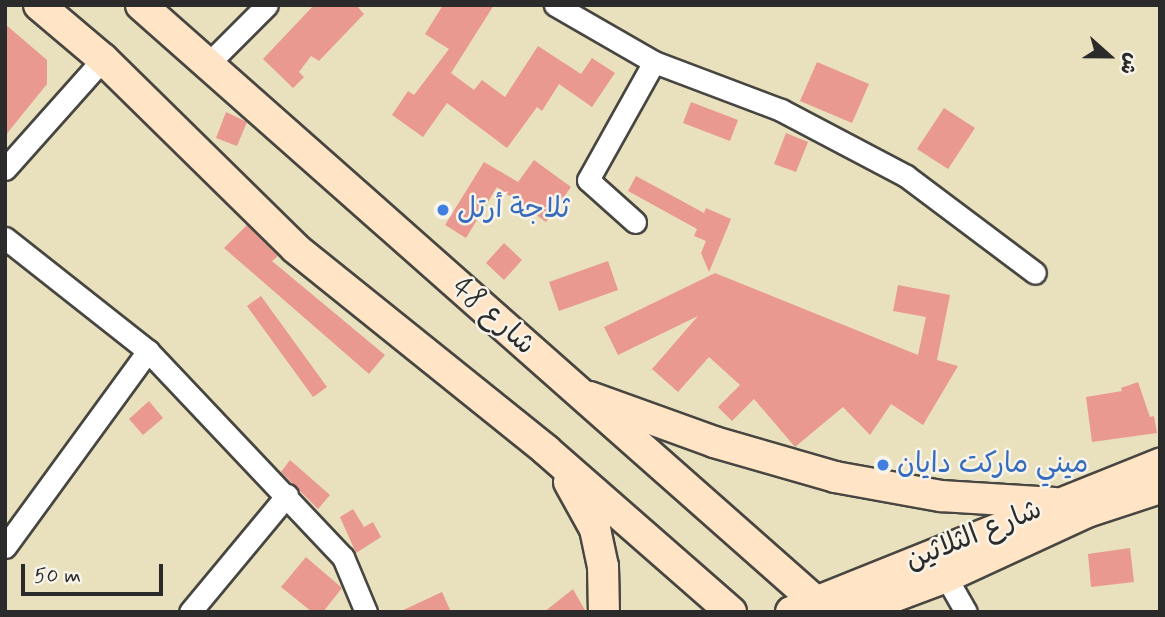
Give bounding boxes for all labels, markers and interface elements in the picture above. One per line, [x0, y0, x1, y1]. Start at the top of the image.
north arrow [1074, 21, 1144, 91]
text: ش [1114, 49, 1144, 78]
place label: ثلاجة أرتل [457, 193, 569, 227]
marker: ثلاجة أرتل [435, 202, 451, 218]
street label: شارع 48 [445, 271, 541, 363]
place label: ميني ماركت دايان [897, 448, 1088, 482]
marker: ميني ماركت دايان [875, 457, 891, 473]
street label: شارع الثلاثين [901, 493, 1047, 579]
scale bar [24, 550, 166, 594]
text: 50 m [34, 562, 81, 590]

